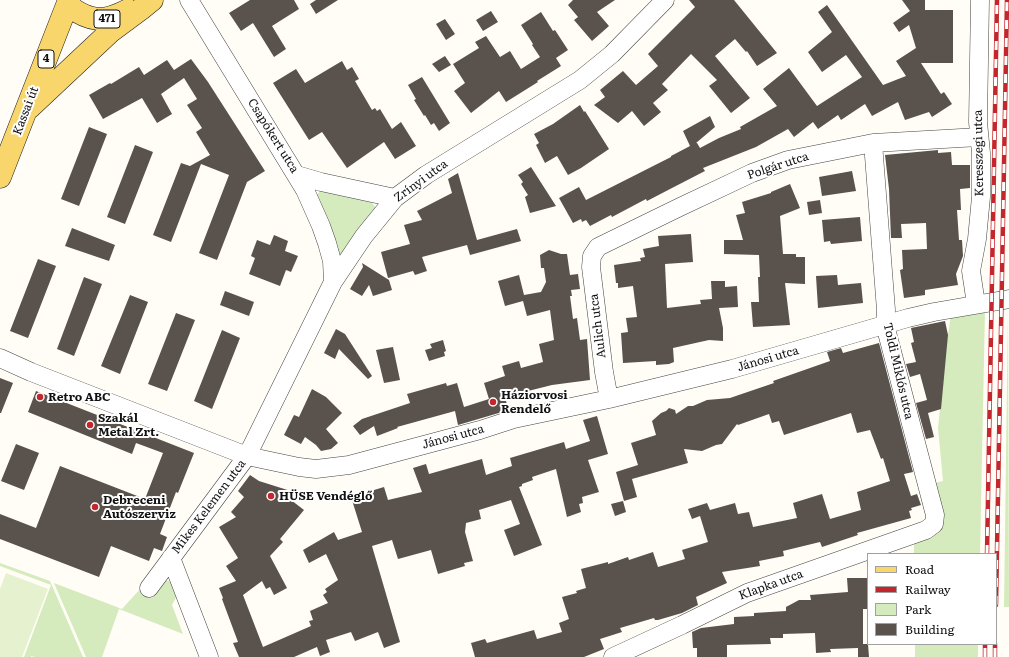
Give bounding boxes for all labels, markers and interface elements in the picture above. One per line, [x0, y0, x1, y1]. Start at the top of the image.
road number: 471 [94, 10, 120, 28]
road number: 4 [38, 50, 54, 68]
street label: Kassai út [10, 85, 42, 137]
street label: Csapókert utca [244, 96, 302, 176]
street label: Keresszegi utca [971, 109, 987, 197]
street label: Polgár utca [746, 149, 810, 183]
street label: Zrínyi utca [391, 157, 451, 205]
street label: Aulich utca [587, 293, 609, 359]
street label: Toldi Miklós utca [880, 321, 916, 421]
street label: Jánosi utca [735, 343, 801, 375]
place label: Háziorvosi Rendelő [501, 388, 568, 416]
place label: Retro ABC [48, 390, 111, 404]
marker: Retro ABC [35, 392, 45, 402]
marker: Háziorvosi Rendelő [488, 397, 498, 407]
place label: Szakál Metal Zrt. [98, 411, 159, 439]
marker: Szakál Metal Zrt. [85, 420, 95, 430]
street label: Jánosi utca [420, 422, 486, 452]
street label: Mikes Kelemen utca [169, 457, 249, 557]
place label: HÜSE Vendéglő [279, 489, 373, 503]
marker: HÜSE Vendéglő [266, 491, 276, 501]
place label: Debreceni Autószerviz [103, 493, 176, 521]
marker: Debreceni Autószerviz [90, 502, 100, 512]
legend [867, 553, 997, 645]
text: Road [905, 560, 934, 578]
street label: Klapka utca [737, 567, 805, 603]
text: Railway [905, 580, 951, 598]
text: Park [905, 600, 931, 618]
text: Building [905, 620, 954, 638]

